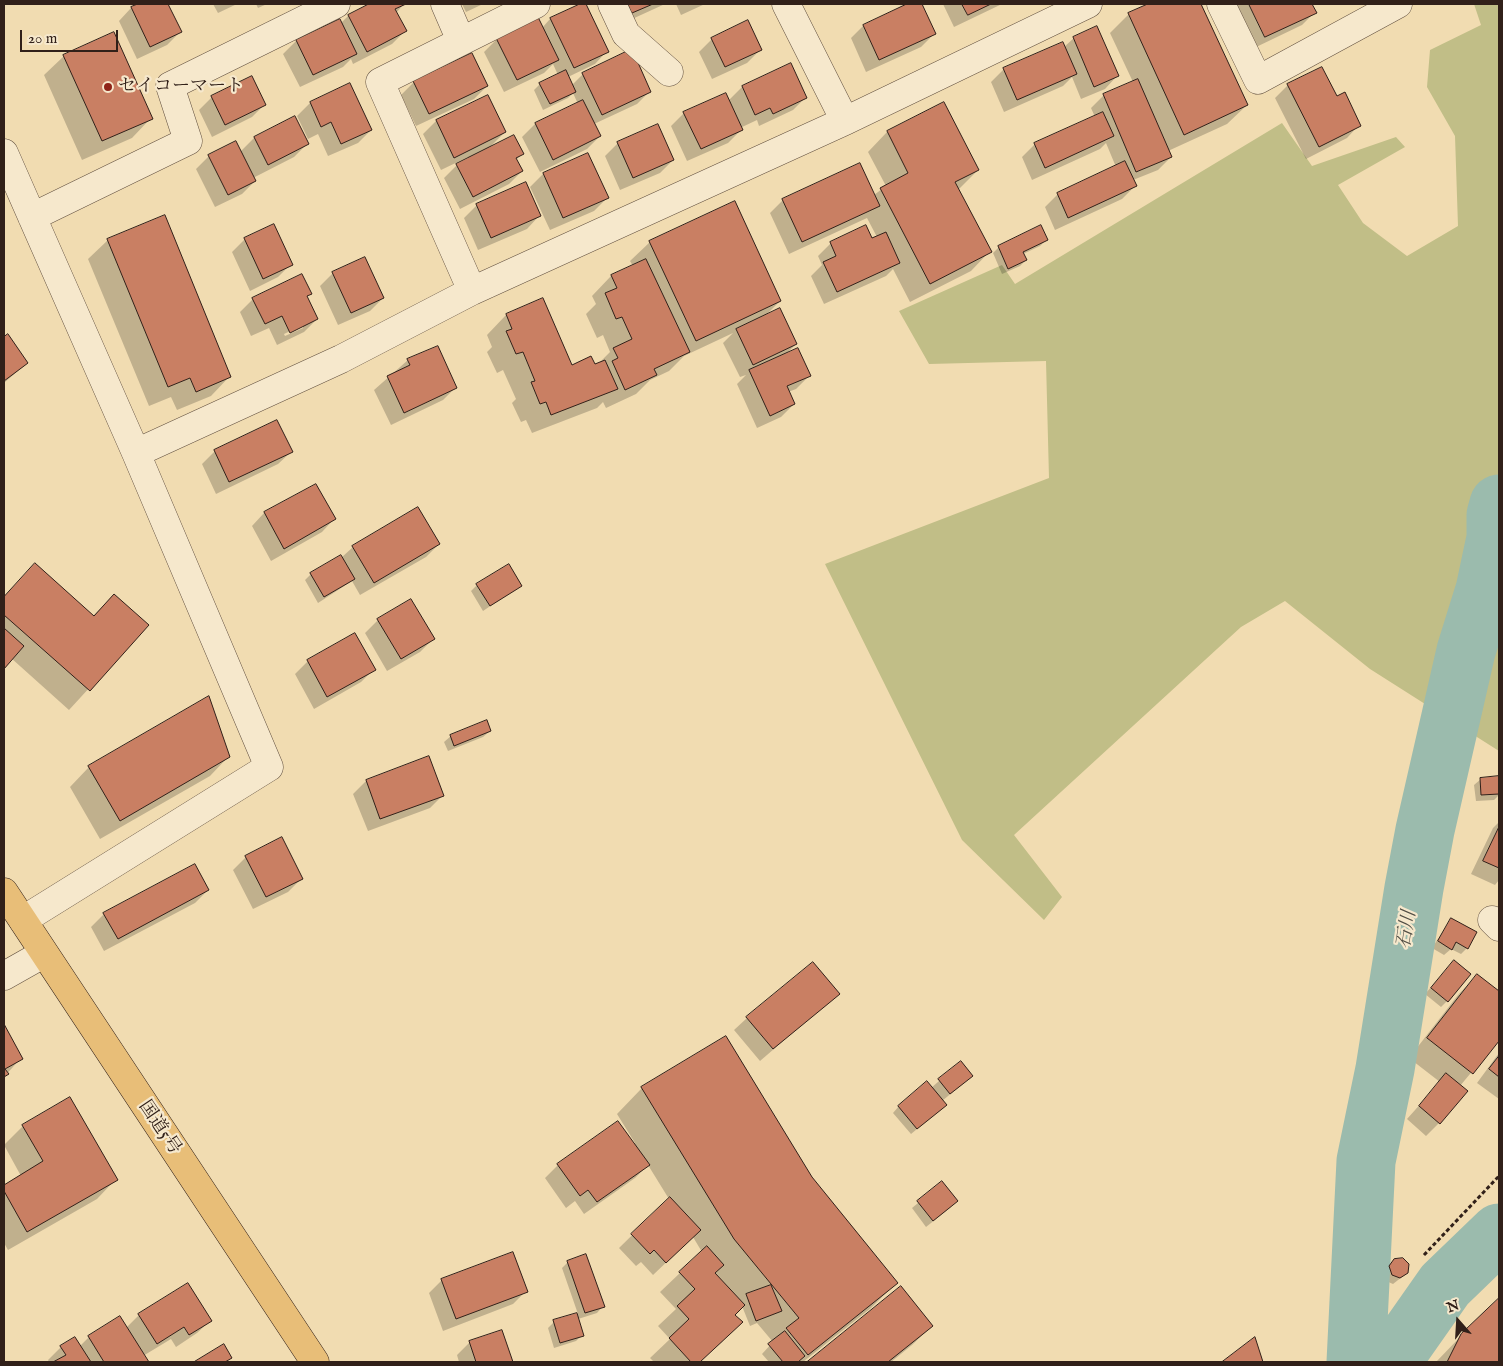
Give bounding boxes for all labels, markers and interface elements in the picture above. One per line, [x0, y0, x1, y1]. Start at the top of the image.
scale bar [22, 20, 120, 52]
text: 20 m [28, 29, 57, 48]
place label: セイコーマート [118, 76, 244, 98]
marker: セイコーマート [102, 81, 114, 93]
water label: 石川 [1394, 909, 1422, 951]
street label: 国道5号 [133, 1097, 185, 1159]
north arrow [1433, 1296, 1483, 1346]
text: N [1444, 1296, 1462, 1317]

